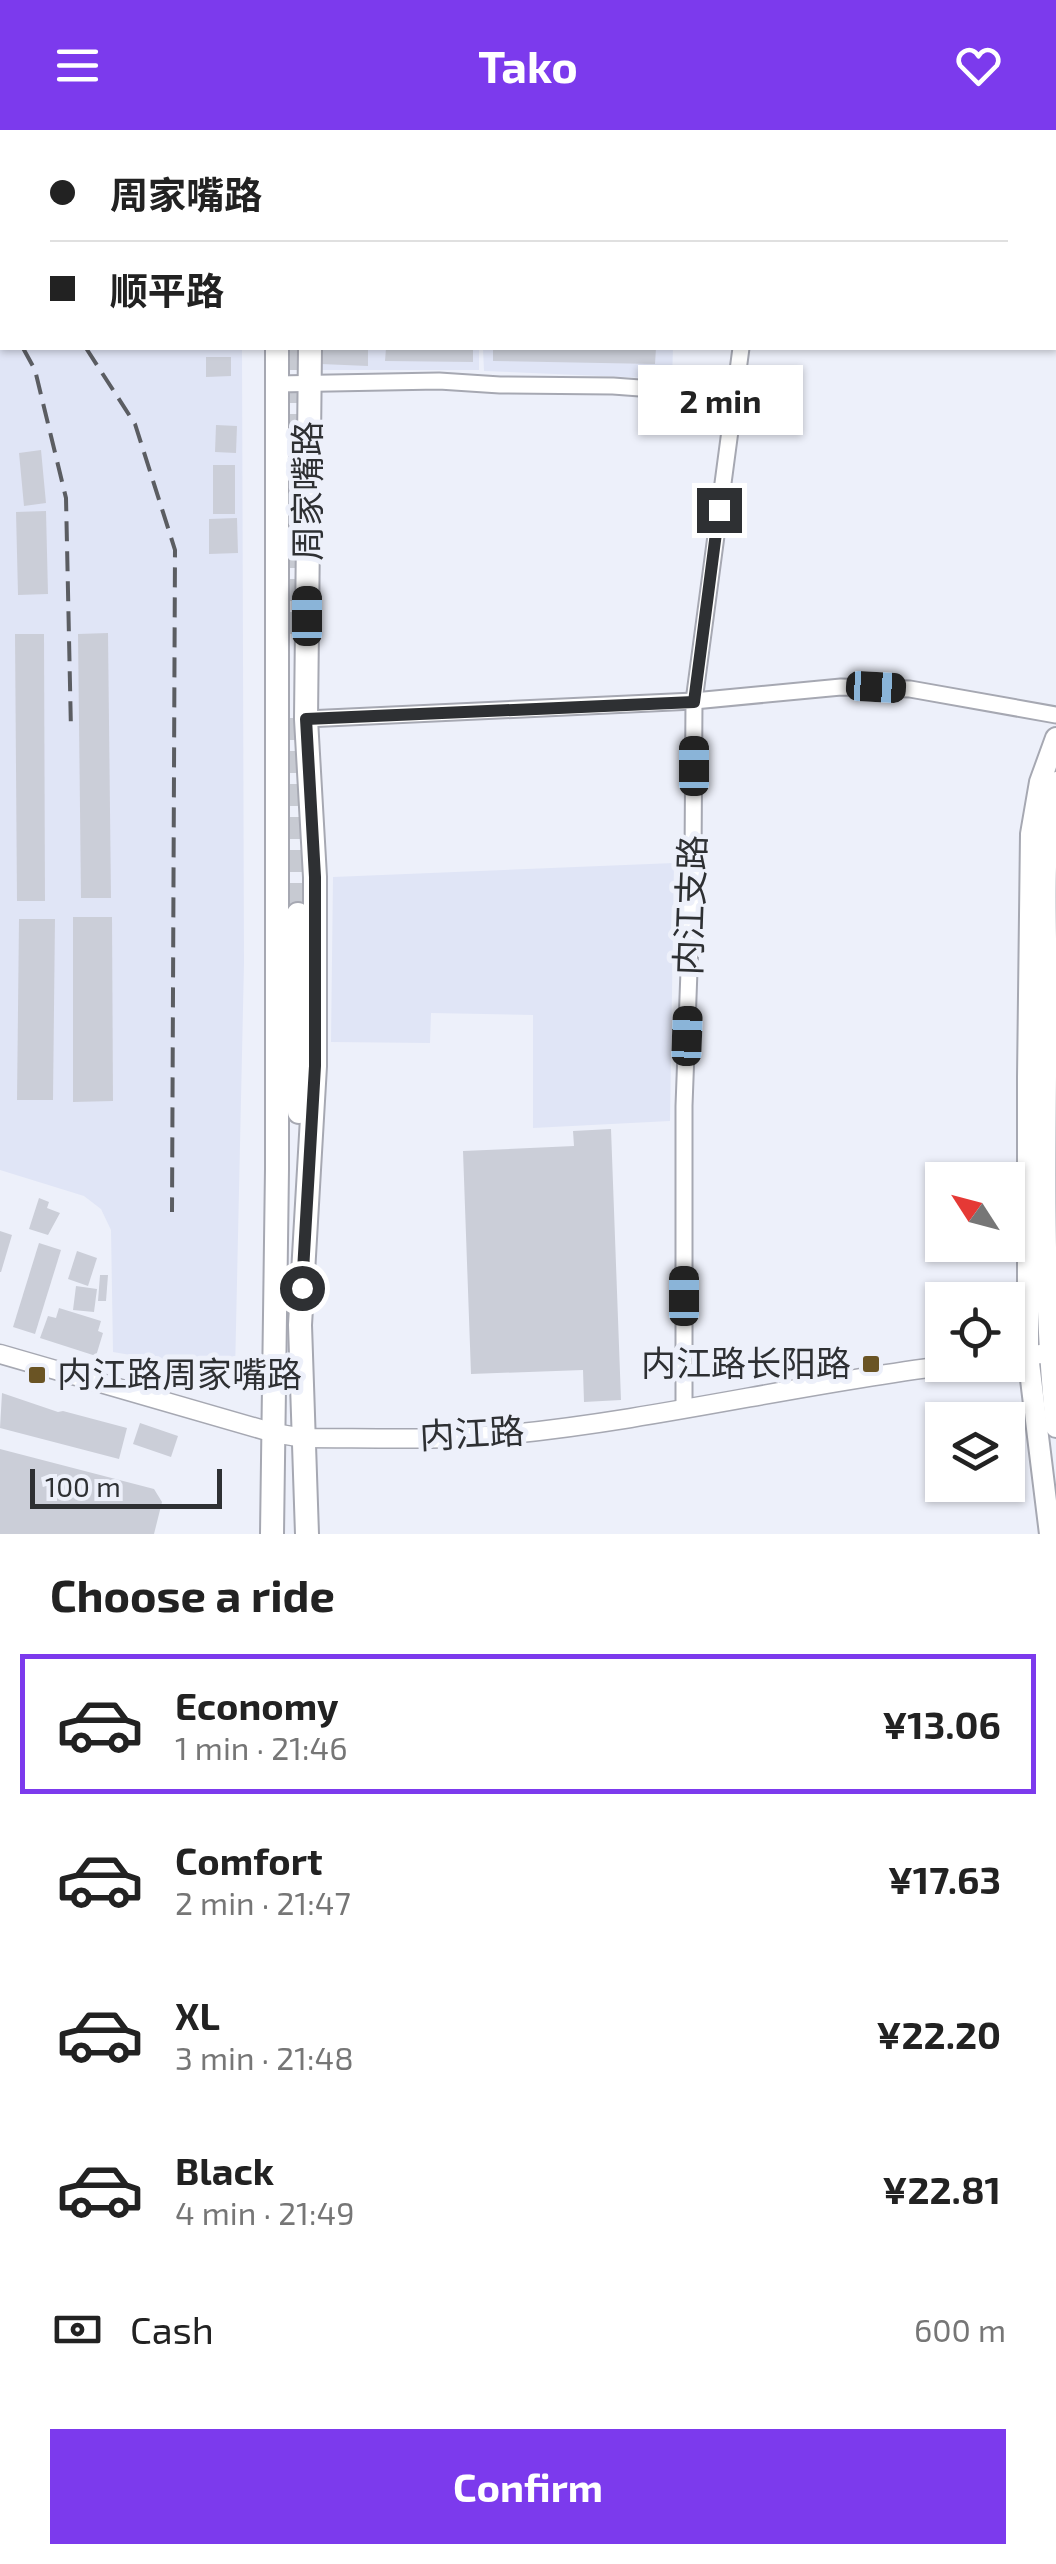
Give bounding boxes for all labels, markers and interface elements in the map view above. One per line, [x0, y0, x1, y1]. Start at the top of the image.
icon: menu [50, 38, 105, 93]
text: Tako [478, 38, 578, 92]
icon: heart [951, 38, 1006, 93]
text: 周家嘴路 [110, 171, 262, 217]
text: 顺平路 [110, 267, 224, 313]
callout: 2 min [636, 365, 802, 435]
text: 2 min [680, 381, 761, 419]
street label: 周家嘴路 [285, 421, 327, 561]
route end [697, 488, 742, 533]
car [292, 586, 322, 646]
car [845, 670, 907, 704]
car [679, 736, 709, 796]
street label: 内江支路 [666, 834, 712, 976]
car [671, 1005, 703, 1067]
north arrow [925, 1162, 1025, 1262]
map controls [925, 1162, 1025, 1502]
route start [280, 1266, 325, 1311]
car [669, 1266, 699, 1326]
button: locate [925, 1282, 1025, 1382]
place label: 内江路长阳路 [641, 1341, 851, 1383]
place label: 内江路周家嘴路 [57, 1352, 302, 1394]
marker: 内江路长阳路 [860, 1353, 882, 1375]
marker: 内江路周家嘴路 [26, 1364, 48, 1386]
button: layers [925, 1402, 1025, 1502]
street label: 内江路 [418, 1408, 525, 1456]
scale bar [30, 1464, 222, 1508]
text: 100 m [45, 1469, 121, 1503]
text: Choose a ride [50, 1567, 335, 1621]
icon: car [55, 1679, 145, 1769]
text: Economy [175, 1682, 339, 1728]
text: ¥13.06 [882, 1701, 1001, 1747]
text: 1 min · 21:46 [175, 1728, 348, 1766]
icon: car [55, 1834, 145, 1924]
text: Comfort [175, 1837, 323, 1883]
text: ¥17.63 [888, 1856, 1001, 1902]
text: 2 min · 21:47 [175, 1883, 351, 1921]
icon: car [55, 1989, 145, 2079]
text: XL [175, 1992, 220, 2038]
text: ¥22.20 [876, 2011, 1001, 2057]
text: 3 min · 21:48 [175, 2038, 354, 2076]
icon: car [55, 2144, 145, 2234]
text: Black [175, 2147, 274, 2193]
text: ¥22.81 [882, 2166, 1001, 2212]
text: 4 min · 21:49 [175, 2193, 354, 2231]
icon: cash [50, 2302, 105, 2357]
text: Cash [130, 2306, 214, 2352]
text: 600 m [914, 2310, 1006, 2348]
button: Confirm [50, 2429, 1006, 2544]

